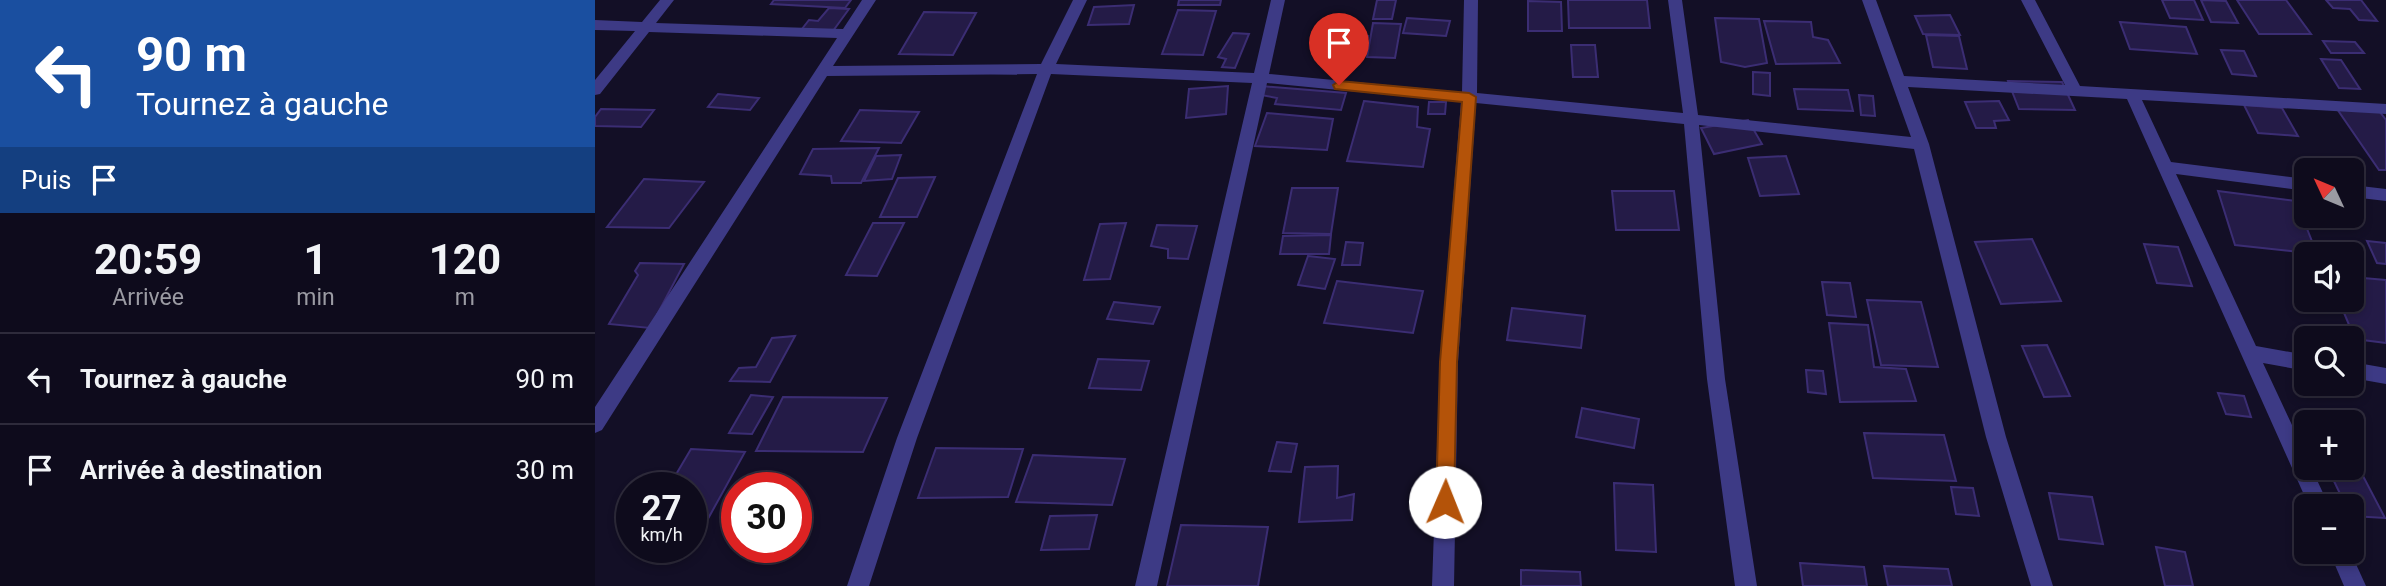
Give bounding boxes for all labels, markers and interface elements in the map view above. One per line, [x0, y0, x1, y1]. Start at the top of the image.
pin [1309, 13, 1369, 85]
icon: arrive [1320, 24, 1358, 62]
text: 90 m [136, 26, 247, 83]
icon: left [21, 28, 112, 119]
text: Tournez à gauche [136, 85, 388, 123]
north arrow [2294, 158, 2364, 228]
map controls [2294, 158, 2364, 564]
icon: arrive [85, 161, 123, 199]
text: Puis [21, 165, 71, 195]
text: 20:59 [94, 235, 202, 284]
text: 1 [303, 235, 328, 284]
text: 120 [429, 235, 501, 284]
button: sound [2294, 242, 2364, 312]
text: Arrivée [112, 284, 184, 311]
text: min [296, 284, 335, 311]
text: m [455, 284, 475, 311]
button: search [2294, 326, 2364, 396]
icon: left [21, 360, 59, 398]
text: Tournez à gauche [80, 364, 287, 394]
text: 90 m [516, 364, 574, 394]
button: + [2294, 410, 2364, 480]
icon: arrive [21, 451, 59, 489]
text: Arrivée à destination [80, 455, 322, 485]
text: 30 m [516, 455, 574, 485]
position arrow [1408, 465, 1482, 539]
speed limit sign: 30 [721, 472, 812, 563]
text: 27 [641, 488, 682, 529]
button: − [2294, 494, 2364, 564]
text: km/h [640, 524, 683, 545]

